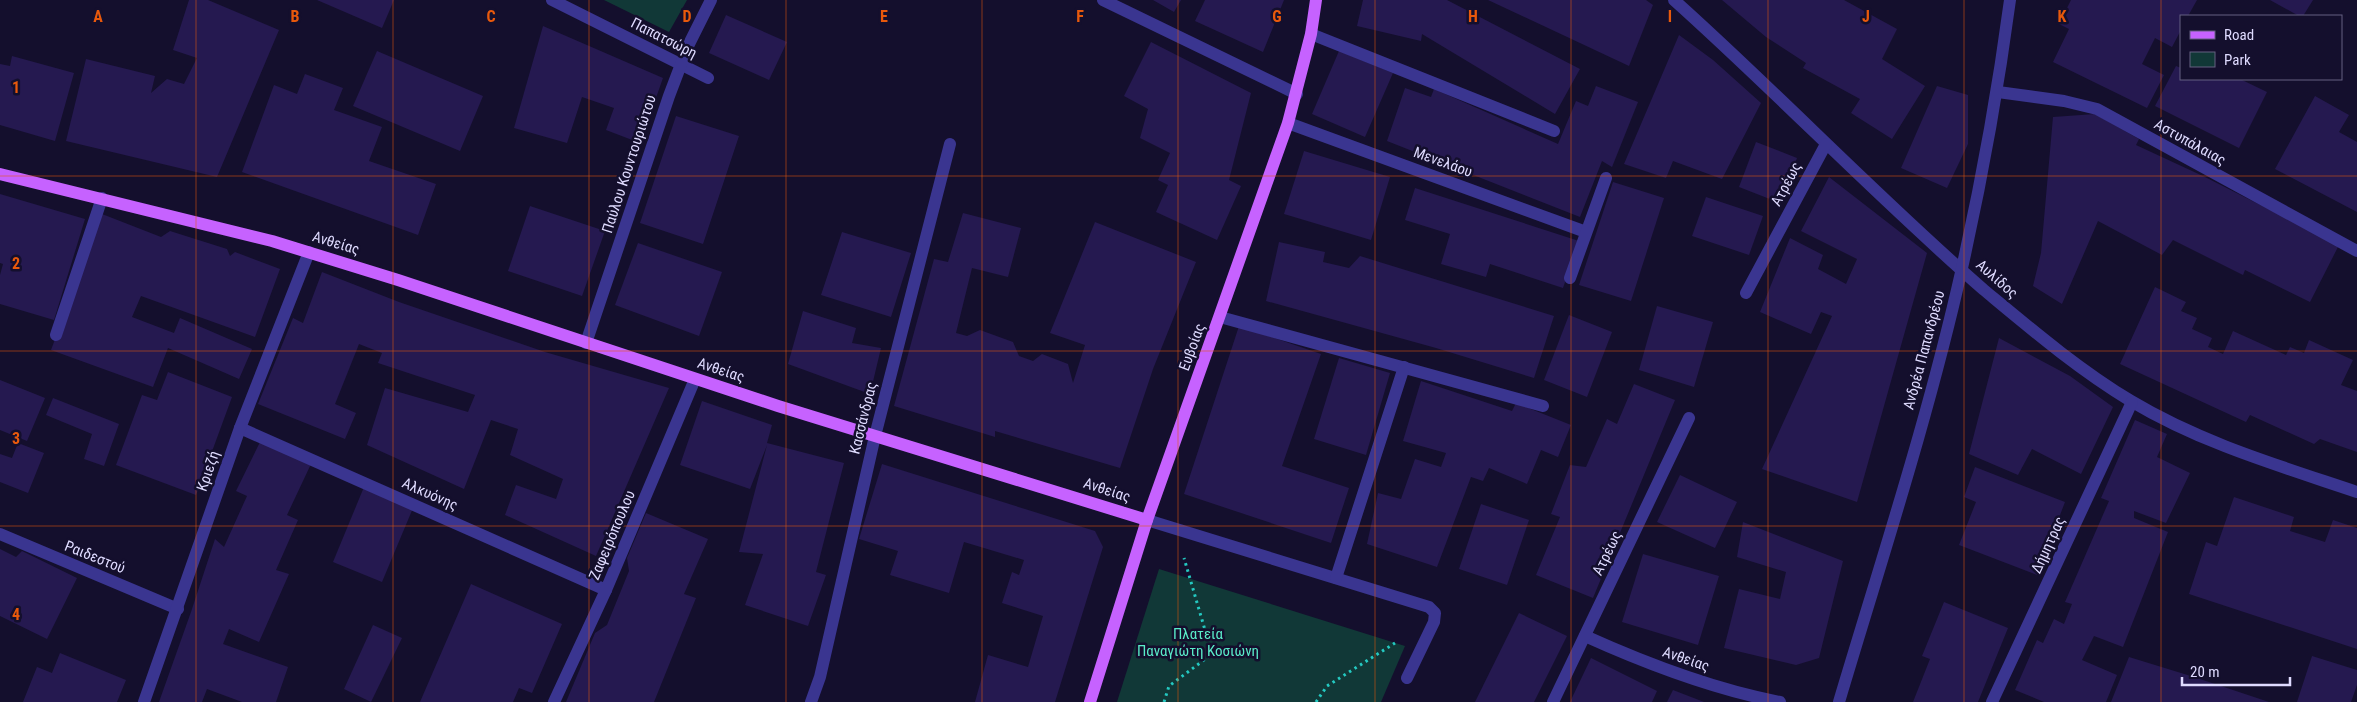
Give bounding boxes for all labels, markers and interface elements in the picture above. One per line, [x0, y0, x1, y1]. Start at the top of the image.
text: A [93, 7, 103, 26]
text: B [291, 7, 300, 26]
text: C [486, 7, 496, 26]
text: D [682, 7, 692, 26]
text: E [880, 7, 888, 26]
text: F [1076, 7, 1084, 26]
text: G [1272, 7, 1282, 26]
text: H [1468, 7, 1478, 26]
text: I [1668, 7, 1672, 26]
text: J [1862, 7, 1870, 26]
text: K [2058, 7, 2067, 26]
street label: Παπατσώρη [628, 14, 700, 62]
legend [2180, 15, 2342, 80]
text: Road [2224, 26, 2254, 44]
text: Park [2224, 51, 2251, 69]
text: 1 [12, 78, 20, 97]
street label: Παύλου Κουντουριώτου [598, 93, 660, 235]
street label: Αστυπάλαιας [2151, 115, 2229, 169]
street label: Μενελάου [1411, 143, 1475, 181]
street label: Ατρέως [1767, 159, 1805, 209]
street label: Ανθείας [310, 227, 362, 259]
text: 2 [12, 254, 20, 273]
street label: Αυλίδος [1972, 256, 2022, 302]
street label: Ανδρέα Παπανδρέου [1899, 288, 1949, 412]
street label: Ευβοίας [1175, 321, 1209, 373]
street label: Ανθείας [695, 354, 747, 386]
street label: Κασσάνδρας [845, 380, 881, 456]
text: 3 [12, 429, 20, 448]
street label: Κριεζή [193, 448, 223, 494]
street label: Αλκυόνης [399, 474, 461, 514]
street label: Ανθείας [1081, 474, 1133, 506]
street label: Ζαφειρόπουλου [585, 488, 639, 582]
street label: Δήμητρας [2027, 514, 2069, 576]
street label: Ατρέως [1589, 528, 1625, 578]
street label: Ραιδεστού [62, 537, 128, 577]
text: 4 [12, 605, 20, 624]
park label: Πλατεία Παναγιώτη Κοσιώνη [1137, 625, 1259, 660]
street label: Ανθείας [1660, 643, 1712, 675]
scale bar [2182, 654, 2290, 686]
text: 20 m [2190, 663, 2220, 681]

